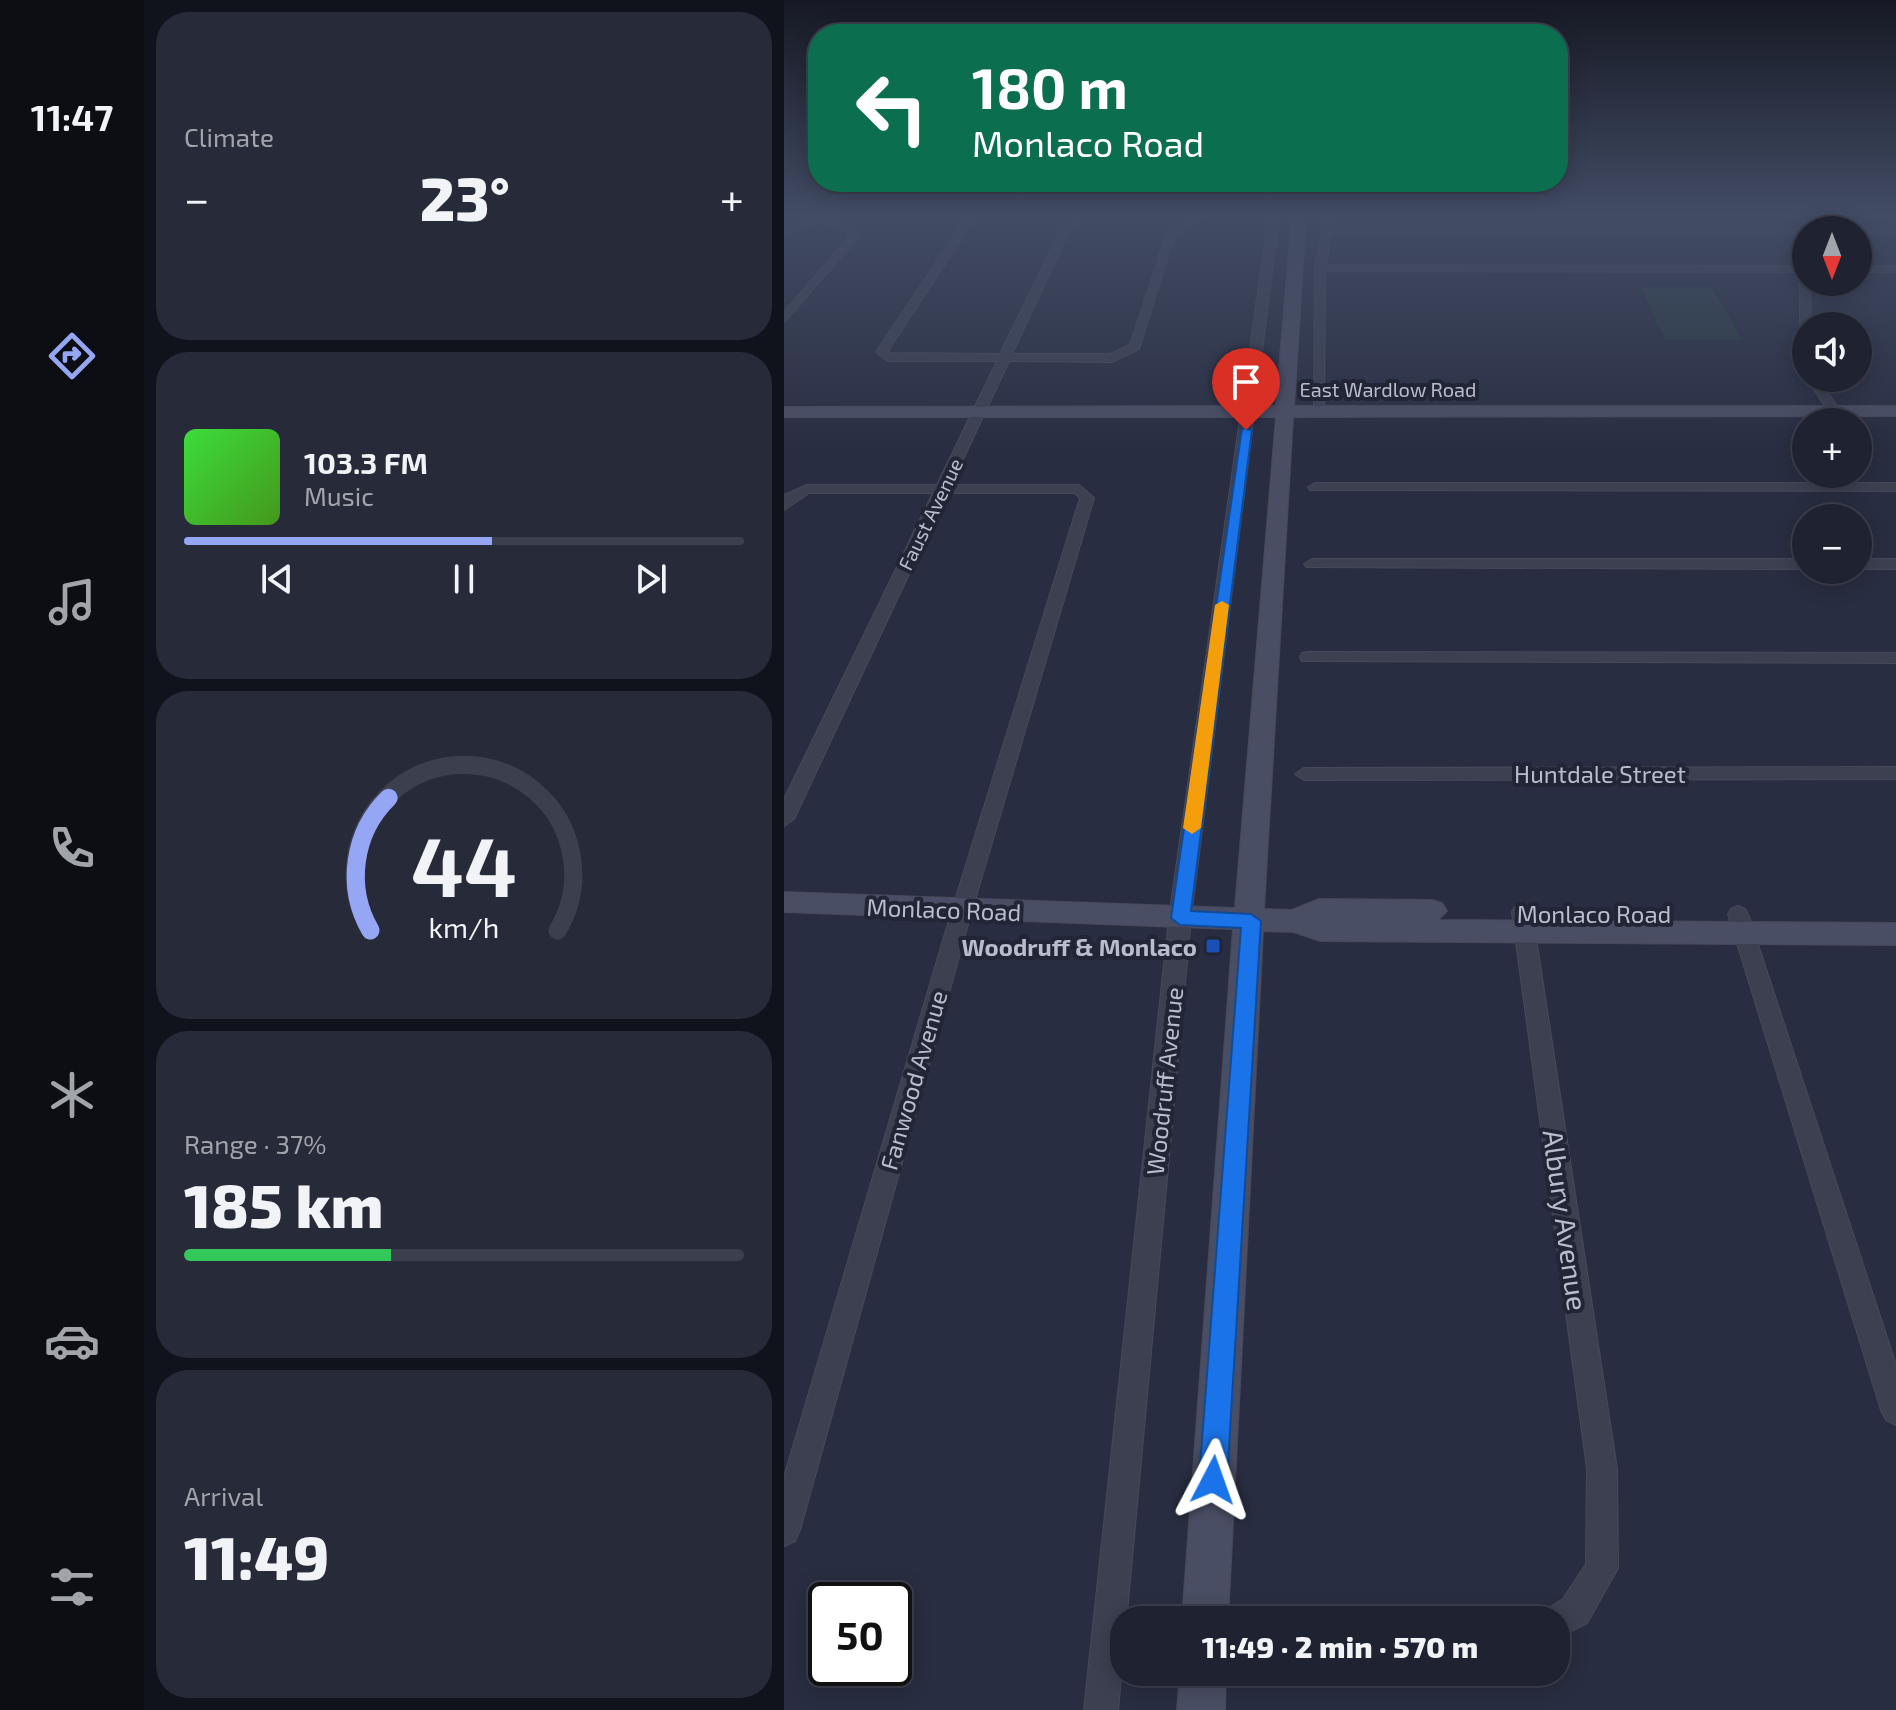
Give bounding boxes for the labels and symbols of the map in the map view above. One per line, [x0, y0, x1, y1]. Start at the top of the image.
north arrow [1792, 216, 1872, 296]
pin [1212, 348, 1280, 430]
street label: East Wardlow Road [1300, 377, 1476, 401]
street label: Faust Avenue [893, 454, 967, 574]
street label: Huntdale Street [1514, 759, 1686, 788]
street label: Monlaco Road [866, 892, 1022, 926]
street label: Monlaco Road [1517, 899, 1671, 928]
place label: Woodruff & Monlaco [962, 932, 1197, 961]
marker: Woodruff & Monlaco [1204, 937, 1222, 955]
street label: Woodruff Avenue [1140, 986, 1188, 1176]
street label: Fanwood Avenue [874, 987, 952, 1173]
street label: Albury Avenue [1536, 1127, 1596, 1313]
position arrow [1171, 1438, 1255, 1522]
speed limit sign: 50 [808, 1582, 912, 1686]

